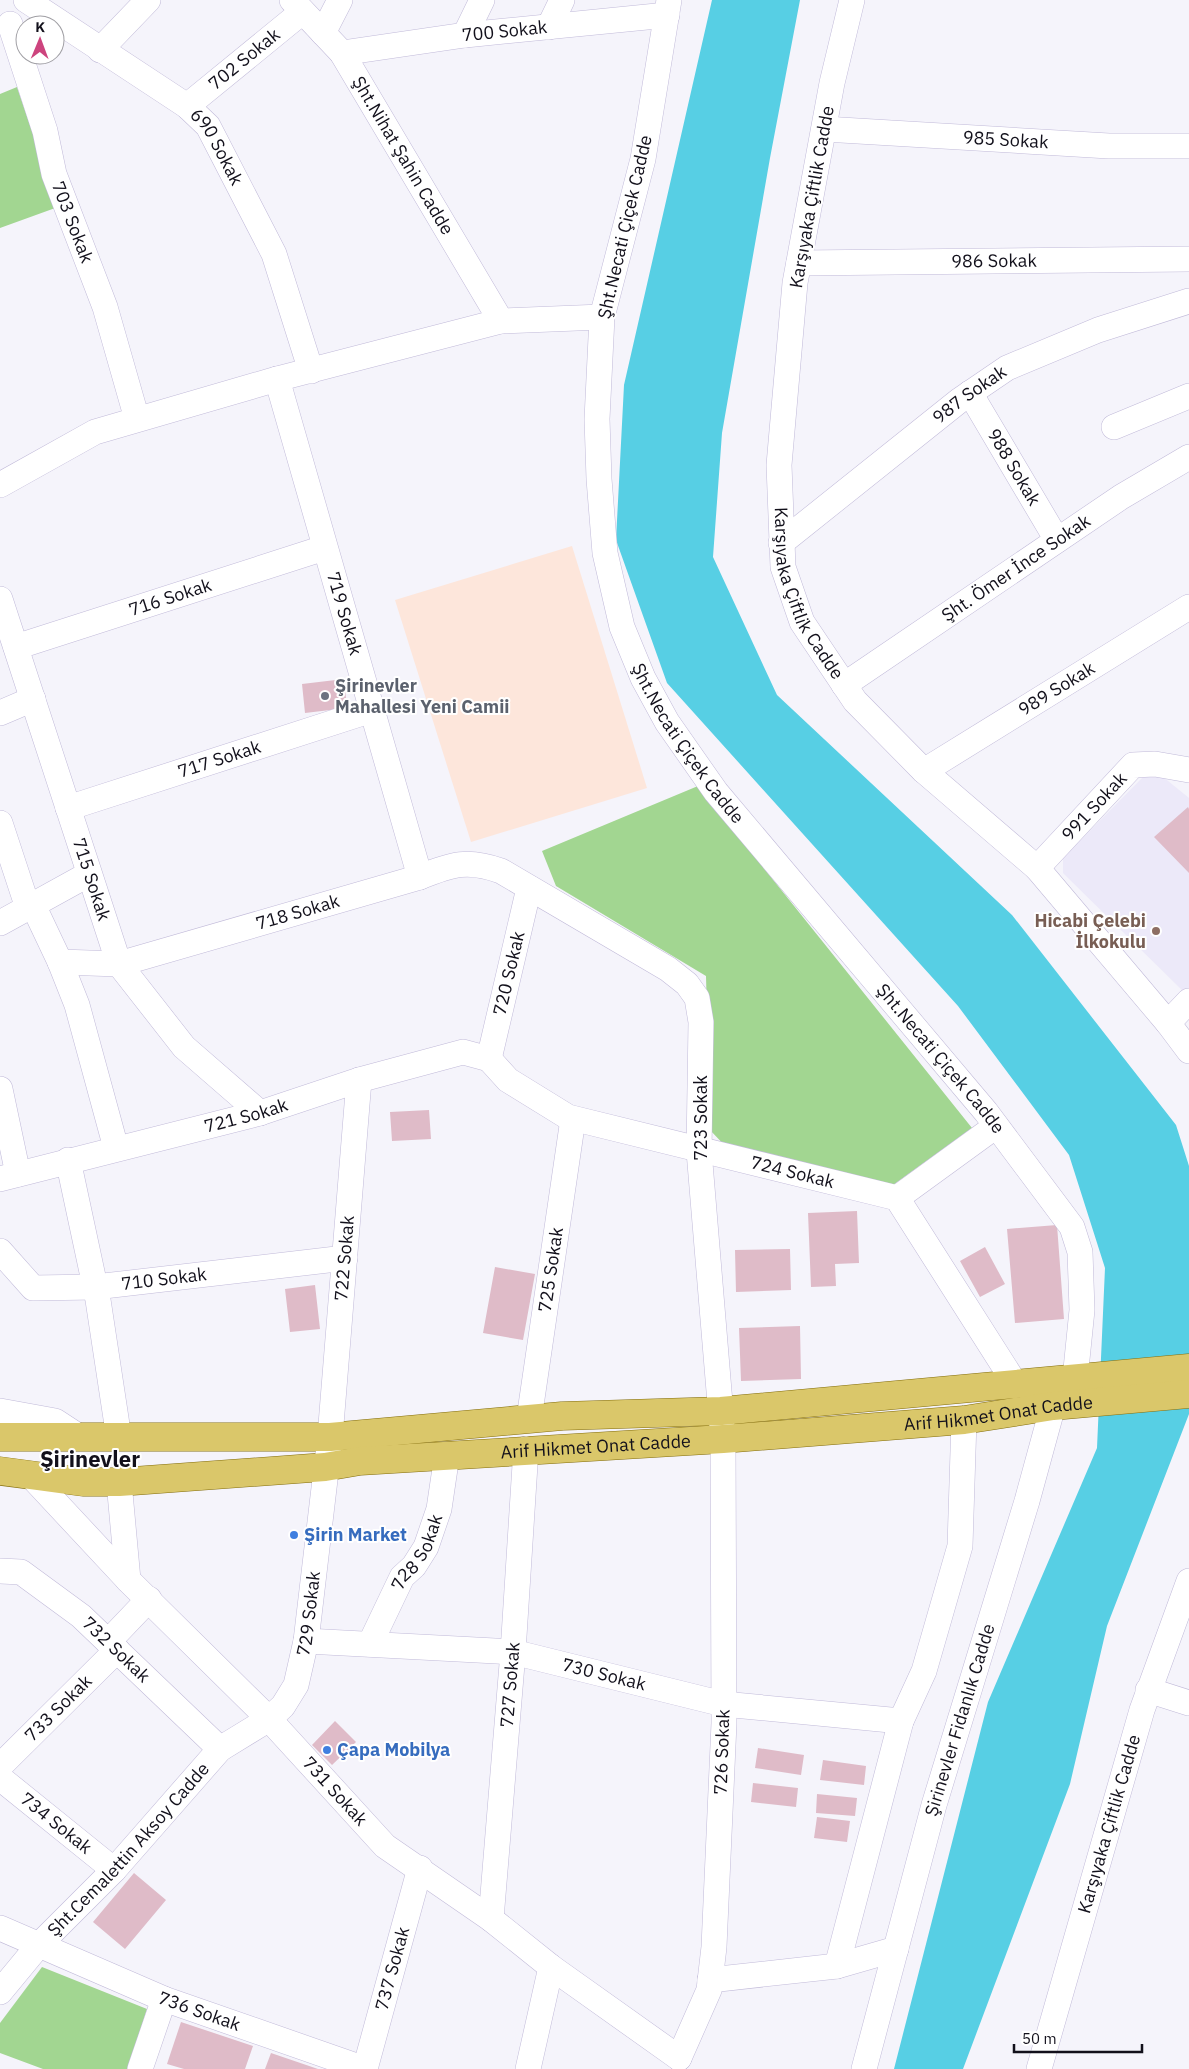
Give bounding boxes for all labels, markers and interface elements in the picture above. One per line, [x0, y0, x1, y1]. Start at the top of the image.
north arrow [15, 15, 65, 65]
street label: 700 Sokak [461, 15, 549, 46]
text: K [35, 18, 46, 36]
street label: 702 Sokak [203, 22, 285, 95]
street label: Şht.Nihat Şahin Cadde [347, 72, 459, 239]
street label: 690 Sokak [185, 103, 249, 189]
street label: Karşıyaka Çiftlik Cadde [784, 104, 839, 290]
street label: 985 Sokak [962, 125, 1050, 153]
street label: Şht.Necati Çiçek Cadde [592, 133, 657, 321]
street label: 703 Sokak [47, 178, 99, 267]
street label: 986 Sokak [951, 249, 1037, 272]
street label: 987 Sokak [928, 360, 1011, 429]
street label: 988 Sokak [982, 424, 1046, 510]
street label: Karşıyaka Çiftlik Cadde [770, 507, 849, 684]
street label: Şht. Ömer İnce Sokak [937, 509, 1095, 626]
street label: 719 Sokak [322, 569, 368, 658]
street label: 716 Sokak [126, 573, 215, 621]
street label: 989 Sokak [1014, 656, 1099, 721]
street label: Şht.Necati Çiçek Cadde [627, 660, 750, 828]
place label: Şirinevler Mahallesi Yeni Camii [335, 674, 510, 718]
marker: Şirinevler Mahallesi Yeni Camii [319, 690, 331, 702]
street label: 717 Sokak [175, 734, 264, 783]
street label: 991 Sokak [1056, 767, 1132, 845]
street label: 715 Sokak [68, 835, 116, 924]
street label: 718 Sokak [253, 889, 342, 935]
place label: Hicabi Çelebi İlkokulu [1034, 909, 1146, 953]
marker: Hicabi Çelebi İlkokulu [1150, 925, 1162, 937]
street label: 720 Sokak [488, 928, 530, 1018]
street label: Şht.Necati Çiçek Cadde [872, 979, 1010, 1138]
street label: 723 Sokak [689, 1075, 712, 1161]
street label: 721 Sokak [202, 1092, 291, 1138]
street label: 724 Sokak [748, 1150, 837, 1193]
street label: 722 Sokak [329, 1214, 359, 1302]
street label: 725 Sokak [533, 1225, 568, 1314]
street label: 710 Sokak [120, 1262, 208, 1295]
street label: Arif Hikmet Onat Cadde [903, 1391, 1094, 1436]
street label: Arif Hikmet Onat Cadde [500, 1429, 692, 1463]
district label: Şirinevler [40, 1444, 140, 1473]
street label: 728 Sokak [386, 1511, 448, 1594]
place label: Şirin Market [304, 1523, 407, 1546]
marker: Şirin Market [288, 1529, 300, 1541]
street label: 729 Sokak [291, 1569, 325, 1658]
street label: 732 Sokak [78, 1611, 156, 1688]
street label: Şirinevler Fidanlık Cadde [919, 1621, 1000, 1819]
street label: 727 Sokak [495, 1641, 525, 1728]
street label: 730 Sokak [560, 1653, 649, 1696]
street label: 733 Sokak [19, 1669, 97, 1746]
street label: 726 Sokak [709, 1708, 735, 1795]
street label: Karşıyaka Çiftlik Cadde [1072, 1732, 1145, 1916]
place label: Çapa Mobilya [337, 1738, 450, 1761]
marker: Çapa Mobilya [321, 1744, 333, 1756]
street label: 731 Sokak [298, 1751, 373, 1831]
street label: Şht.Cemalettin Aksoy Cadde [42, 1757, 214, 1941]
street label: 734 Sokak [16, 1787, 97, 1859]
street label: 737 Sokak [370, 1924, 415, 2013]
street label: 736 Sokak [154, 1986, 244, 2036]
scale bar [1014, 2022, 1142, 2054]
text: 50 m [1022, 2029, 1057, 2048]

